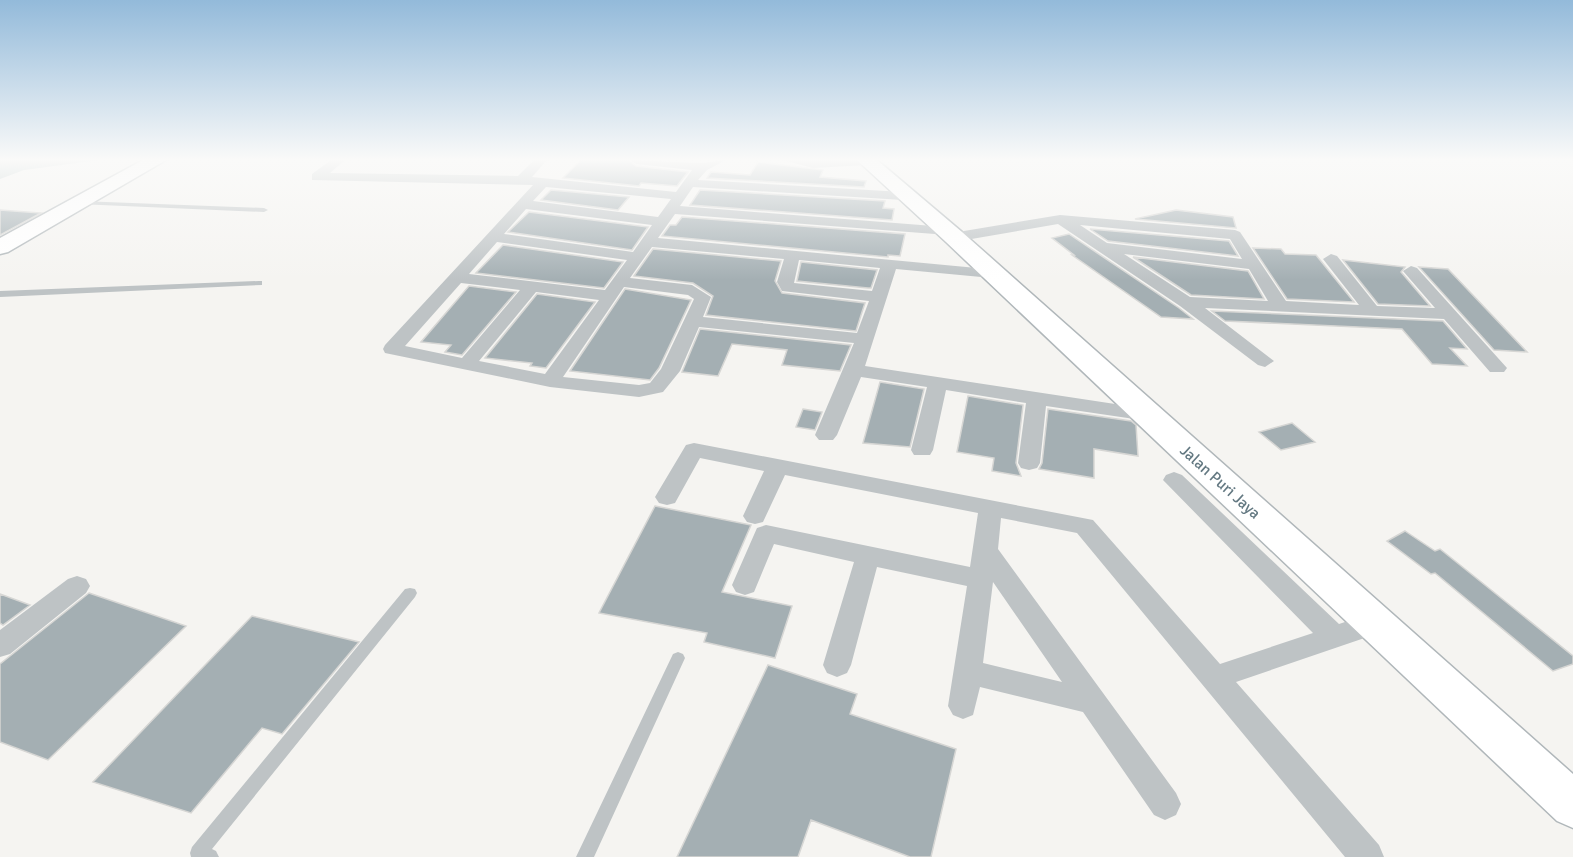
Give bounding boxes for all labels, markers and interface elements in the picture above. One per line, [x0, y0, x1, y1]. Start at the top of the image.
street label: Jalan Puri Jaya [1176, 441, 1264, 523]

